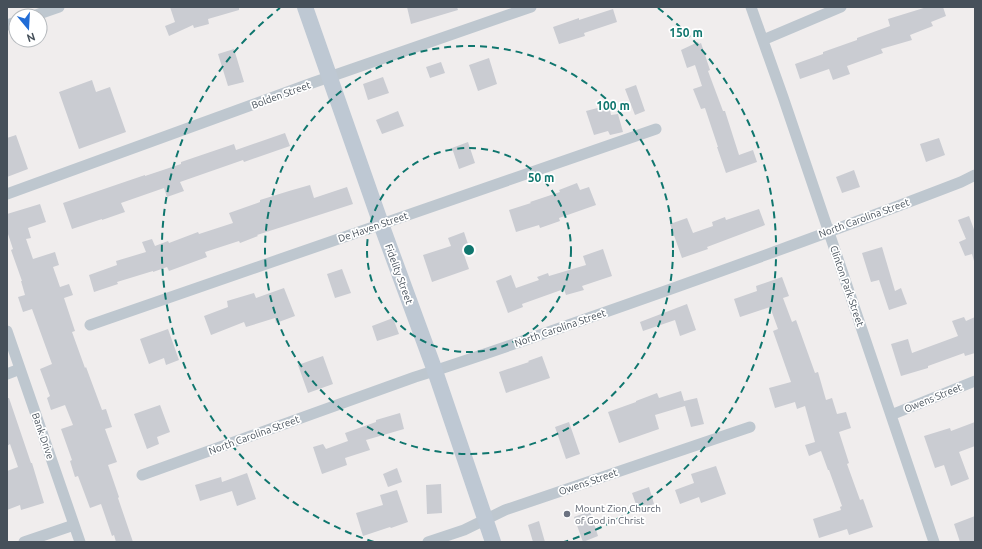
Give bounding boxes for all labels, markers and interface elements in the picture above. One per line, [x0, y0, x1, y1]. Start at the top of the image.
north arrow [8, 8, 48, 48]
text: 150 m [669, 26, 703, 39]
text: N [25, 31, 37, 44]
street label: Bolden Street [250, 79, 312, 111]
text: 100 m [596, 99, 630, 112]
text: 50 m [528, 171, 554, 184]
street label: North Carolina Street [817, 196, 911, 240]
street label: De Haven Street [337, 210, 409, 244]
street label: Fidelity Street [383, 242, 415, 306]
centre of rings [462, 243, 476, 257]
street label: Clinton Park Street [828, 244, 866, 328]
street label: North Carolina Street [513, 307, 607, 349]
street label: Owens Street [903, 381, 964, 415]
street label: Bank Drive [30, 411, 56, 461]
street label: North Carolina Street [207, 413, 301, 457]
street label: Owens Street [557, 467, 619, 497]
place label: Mount Zion Church of God in Christ [575, 503, 661, 526]
marker: Mount Zion Church of God in Christ [562, 509, 572, 519]

